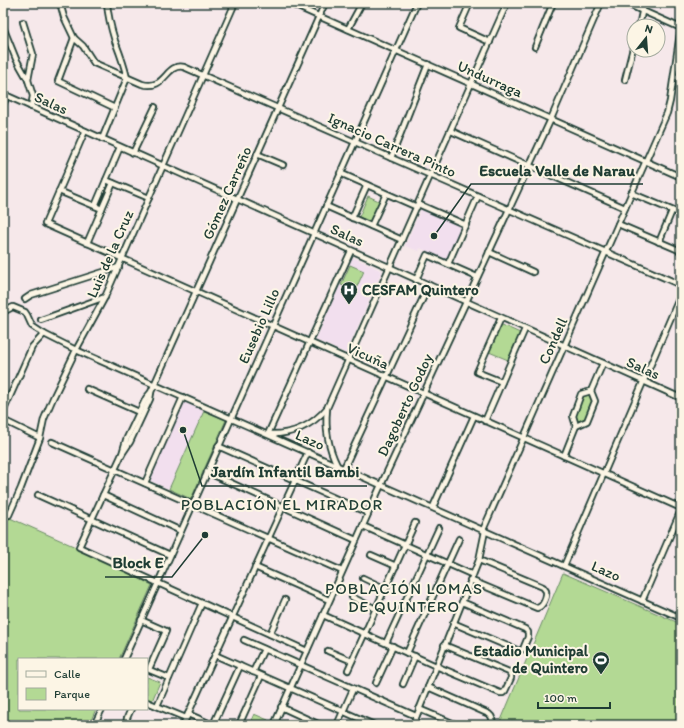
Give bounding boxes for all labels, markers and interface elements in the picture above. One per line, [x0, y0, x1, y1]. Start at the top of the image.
north arrow [626, 18, 666, 58]
text: N [643, 22, 654, 36]
street label: Undurraga [455, 57, 526, 101]
street label: Salas [32, 88, 71, 118]
street label: Ignacio Carrera Pinto [325, 109, 459, 181]
street label: Gómez Carreño [198, 144, 256, 242]
callout: Escuela Valle de Narau [471, 156, 643, 184]
text: Escuela Valle de Narau [479, 161, 635, 180]
street label: Luis de la Cruz [83, 207, 137, 301]
street label: Salas [328, 220, 367, 250]
hospital icon: CESFAM Quintero [339, 280, 359, 305]
place label: CESFAM Quintero [362, 281, 479, 299]
street label: Eusebio Lillo [234, 286, 284, 366]
street label: Condell [535, 314, 572, 367]
street label: Vicuña [344, 339, 392, 373]
street label: Dagoberto Godoy [373, 351, 437, 459]
street label: Salas [624, 353, 663, 383]
street label: Lazo [293, 426, 327, 454]
callout: Jardín Infantil Bambi [202, 458, 367, 486]
text: Jardín Infantil Bambi [210, 462, 359, 481]
district label: POBLACIÓN EL MIRADOR [181, 495, 383, 514]
callout: Block E [105, 549, 172, 577]
text: Block E [112, 553, 164, 572]
street label: Lazo [589, 557, 623, 585]
district label: POBLACIÓN LOMAS DE QUINTERO [325, 579, 483, 616]
place label: Estadio Municipal de Quintero [474, 642, 589, 677]
sports icon: Estadio Municipal de Quintero [591, 650, 611, 675]
legend [18, 658, 148, 710]
text: Calle [54, 667, 81, 681]
scale bar [538, 684, 610, 710]
text: Parque [54, 687, 90, 701]
text: 100 m [544, 691, 577, 705]

